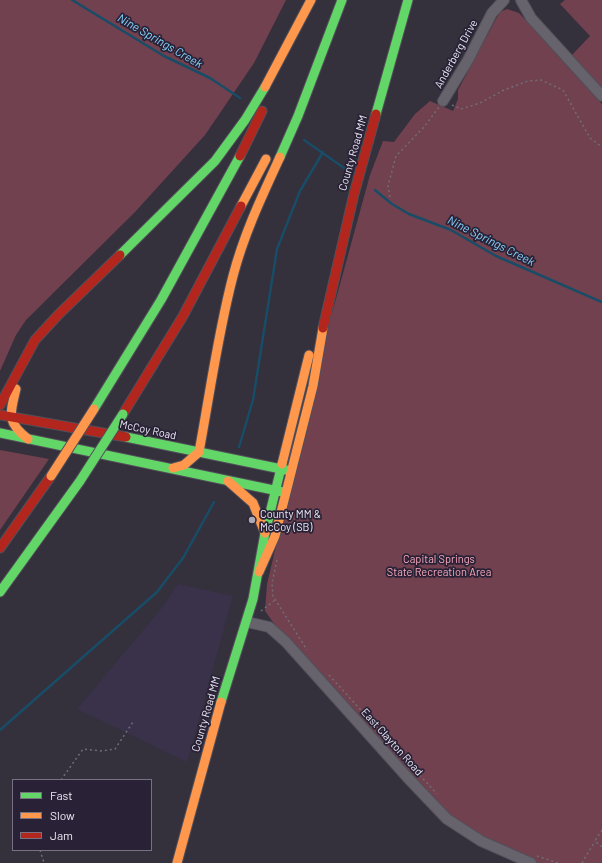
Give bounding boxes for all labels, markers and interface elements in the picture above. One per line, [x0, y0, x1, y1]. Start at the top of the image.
water label: Nine Springs Creek [115, 11, 205, 71]
street label: Anderberg Drive [432, 17, 480, 91]
street label: County Road MM [336, 114, 370, 192]
water label: Nine Springs Creek [445, 213, 537, 269]
street label: McCoy Road [118, 418, 178, 442]
place label: County MM & McCoy (SB) [260, 507, 321, 533]
marker: County MM & McCoy (SB) [247, 515, 257, 525]
park label: Capital Springs State Recreation Area [387, 552, 491, 578]
street label: County Road MM [189, 675, 223, 753]
street label: East Clayton Road [358, 706, 426, 778]
legend [12, 779, 152, 851]
text: Fast [50, 788, 73, 802]
text: Slow [50, 808, 75, 822]
text: Jam [50, 828, 73, 842]

